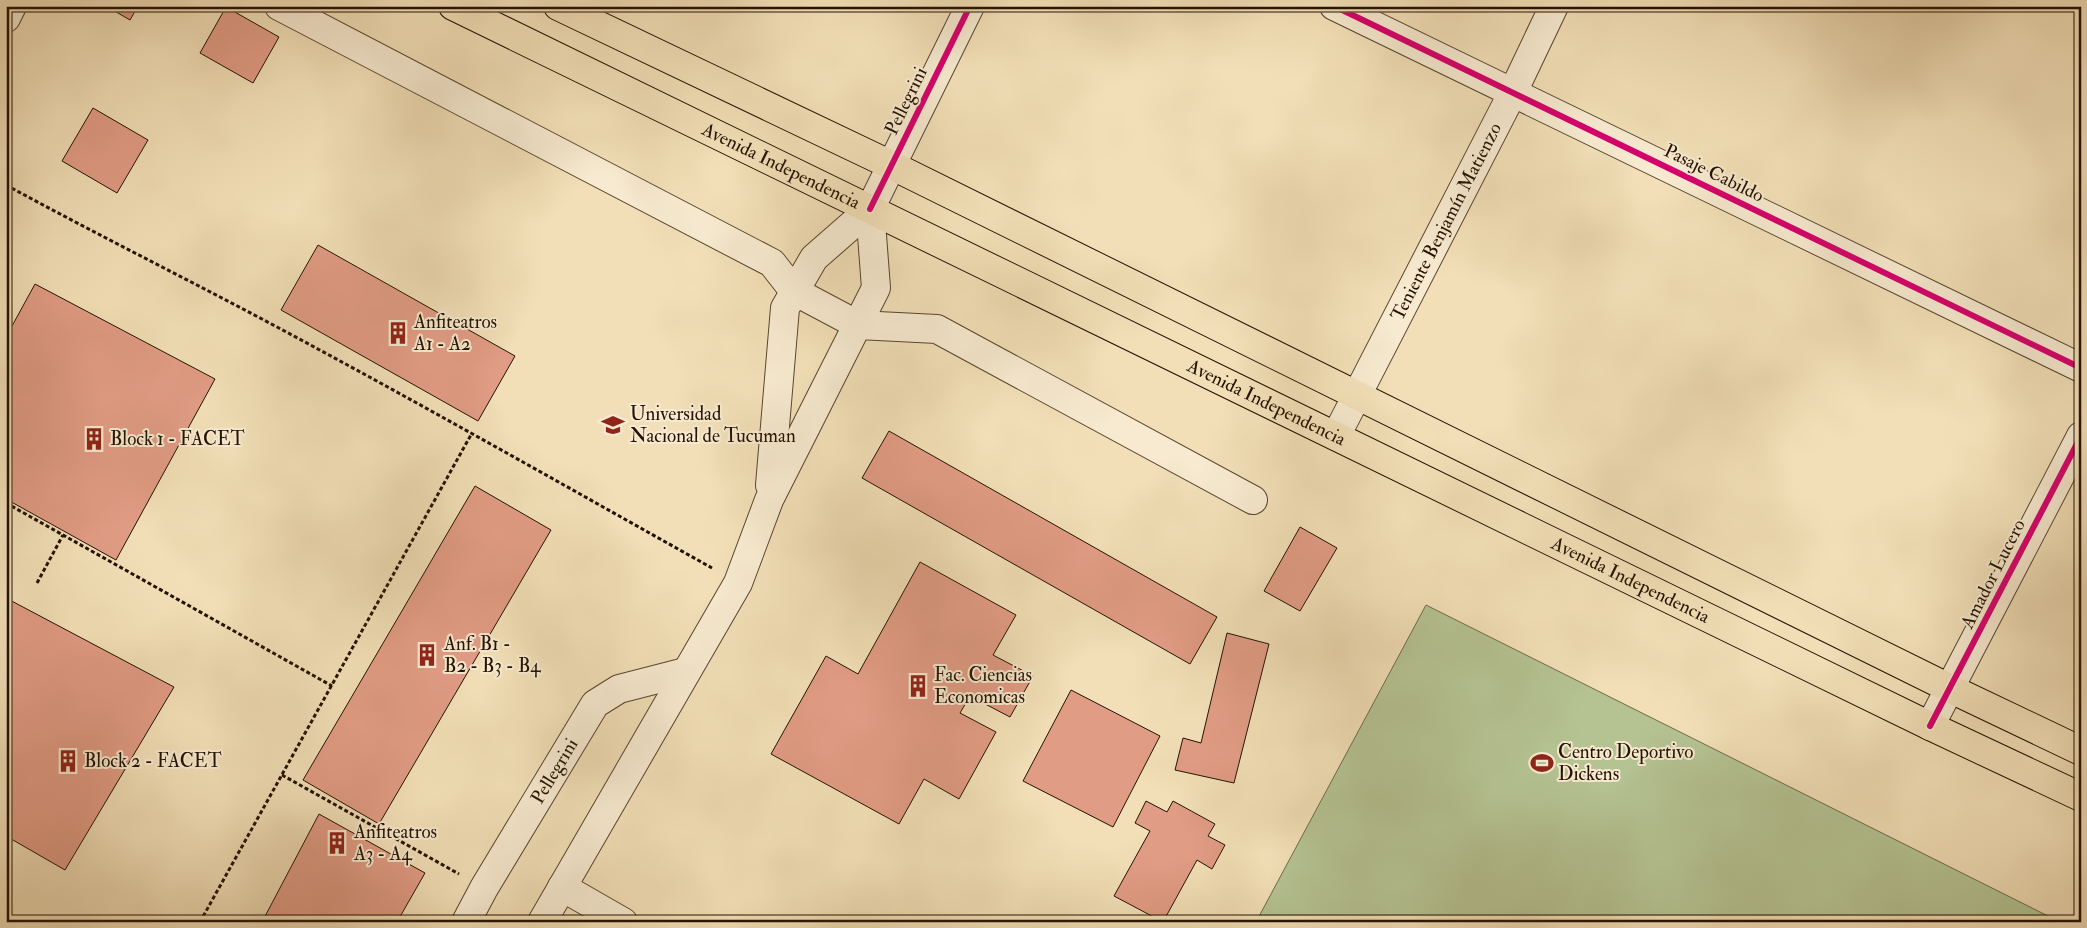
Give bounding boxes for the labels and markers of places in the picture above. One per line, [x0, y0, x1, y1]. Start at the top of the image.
place label: Anfiteatros A1 - A2 [413, 310, 497, 356]
building icon: Anfiteatros A1 - A2 [385, 320, 411, 346]
place label: Universidad Nacional de Tucuman [630, 402, 796, 448]
school or university icon: Universidad Nacional de Tucuman [600, 412, 626, 438]
building icon: Block 1 - FACET [81, 426, 107, 452]
place label: Block 1 - FACET [110, 427, 245, 451]
place label: Anf. B1 - B2 - B3 - B4 [443, 632, 541, 678]
building icon: Anf. B1 - B2 - B3 - B4 [414, 642, 440, 668]
place label: Fac. Ciencias Economicas [934, 663, 1032, 709]
building icon: Fac. Ciencias Economicas [905, 673, 931, 699]
place label: Centro Deportivo Dickens [1558, 740, 1693, 786]
building icon: Block 2 - FACET [55, 748, 81, 774]
place label: Block 2 - FACET [84, 749, 222, 773]
sports icon: Centro Deportivo Dickens [1529, 750, 1555, 776]
place label: Anfiteatros A3 - A4 [353, 820, 437, 866]
building icon: Anfiteatros A3 - A4 [324, 830, 350, 856]

